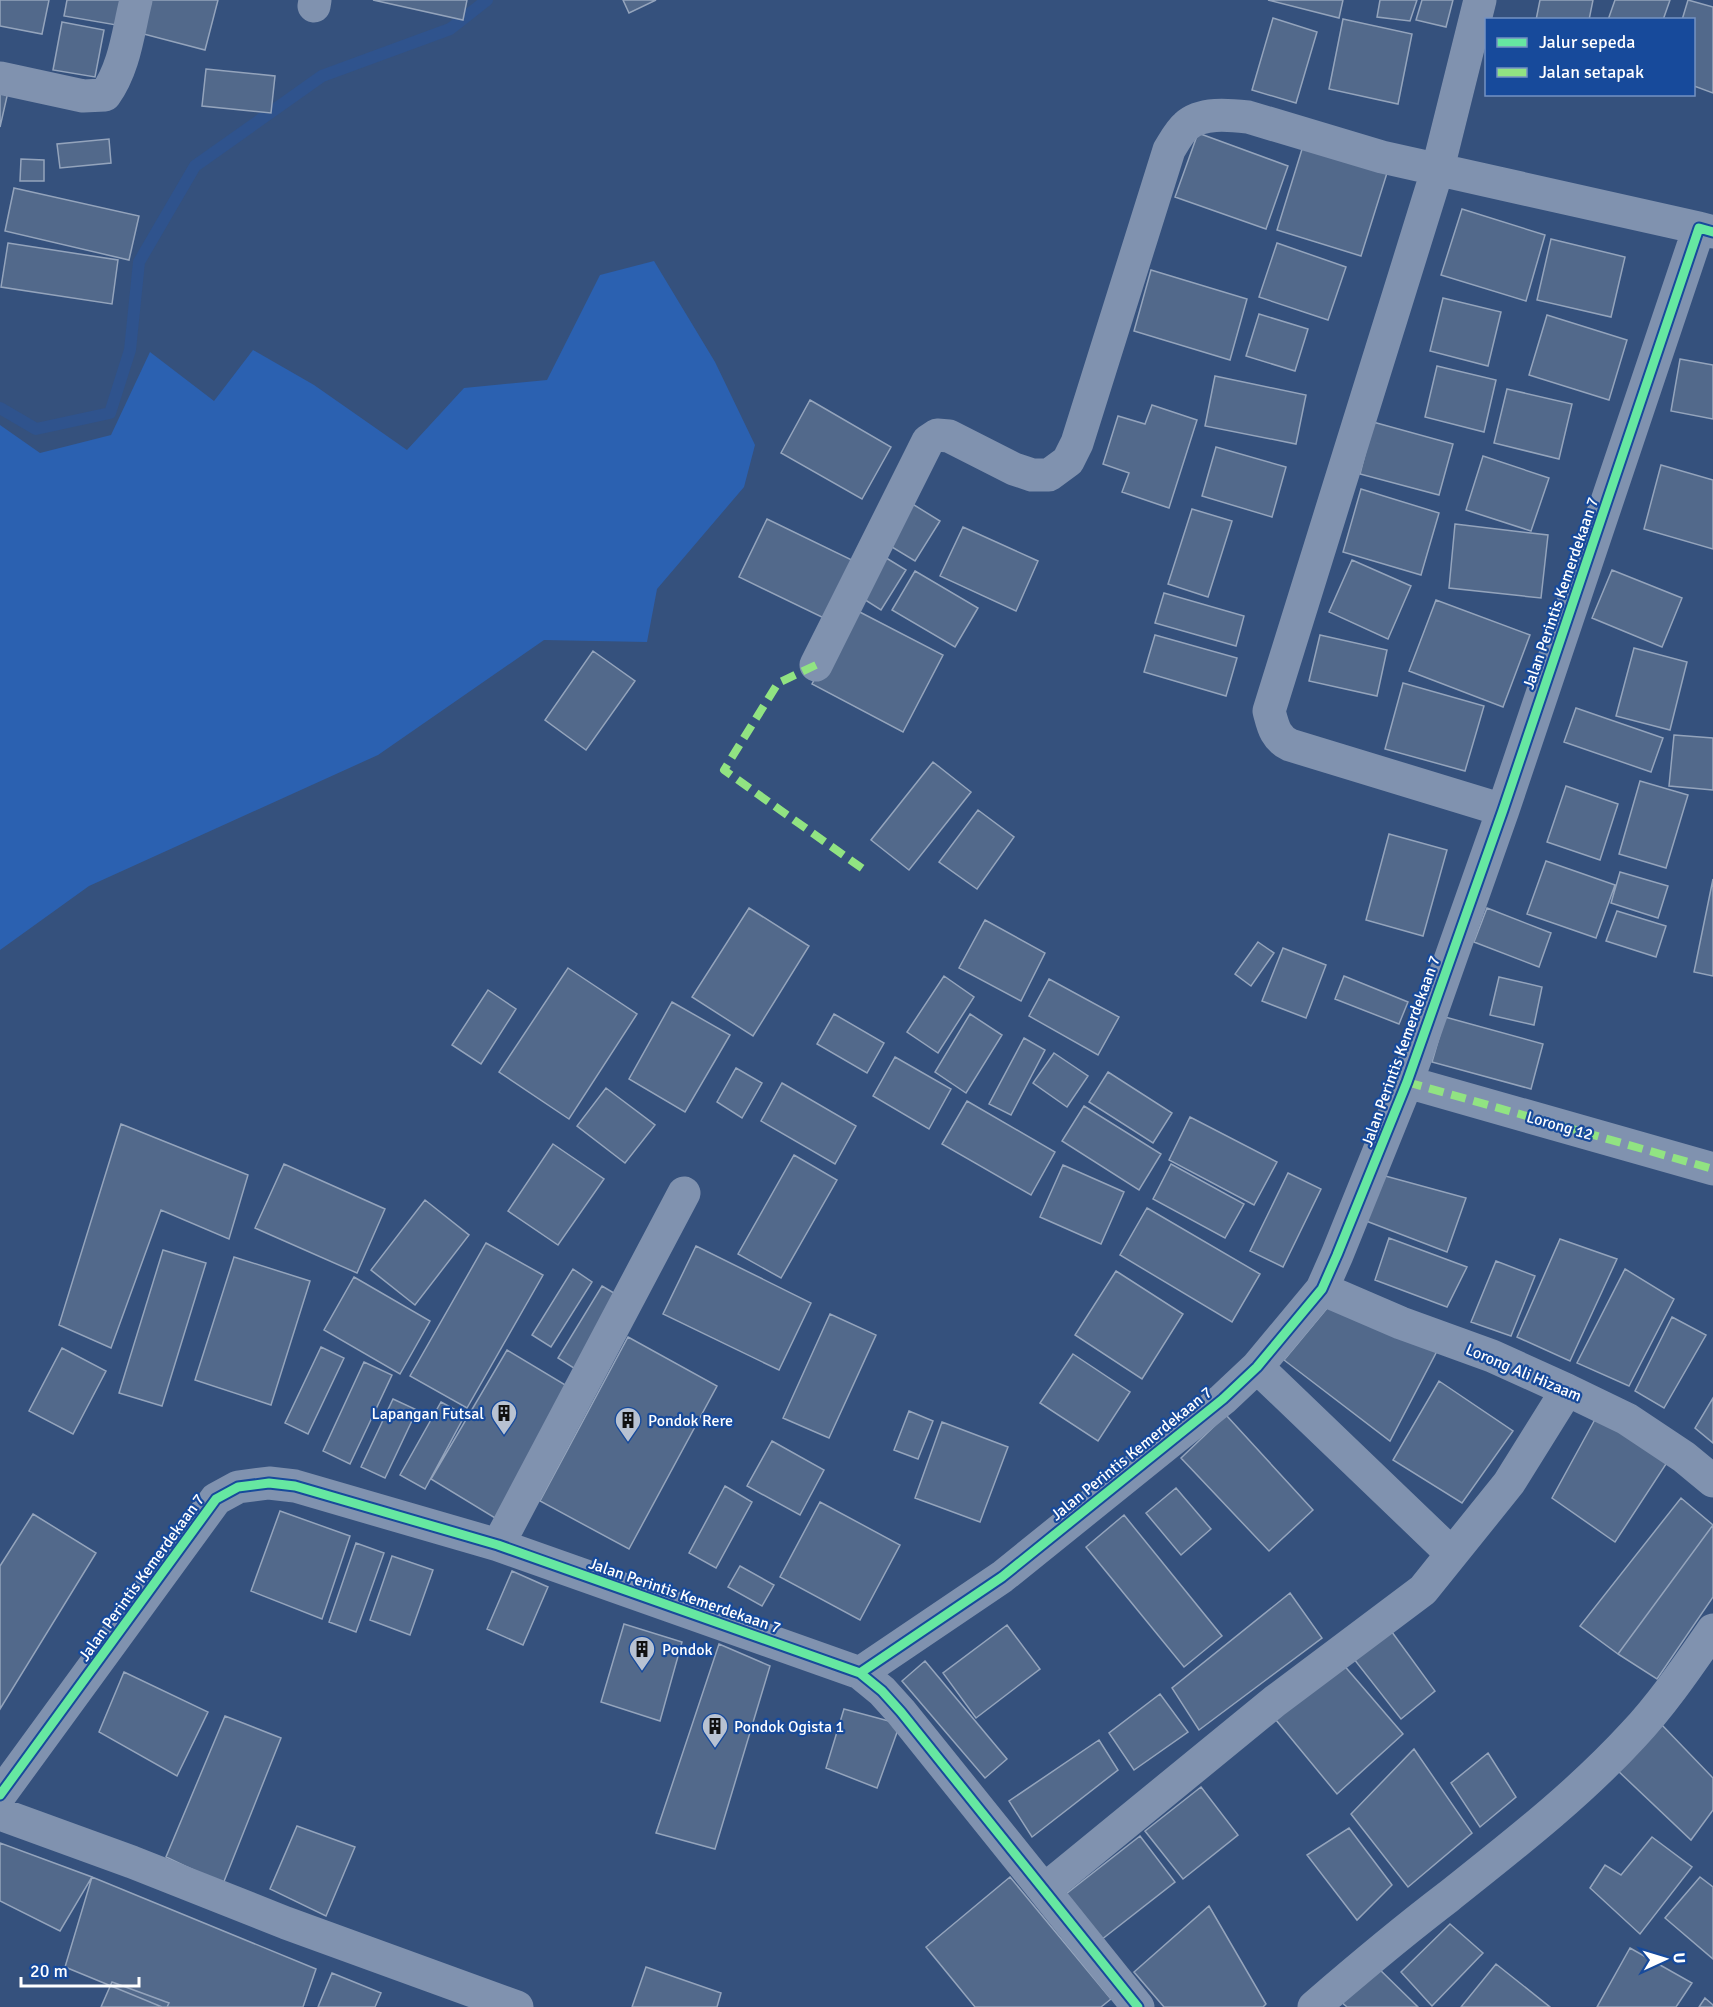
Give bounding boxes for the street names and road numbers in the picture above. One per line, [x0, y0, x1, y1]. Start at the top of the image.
street label: Jalan Perintis Kemerdekaan 7 [1519, 495, 1603, 692]
street label: Jalan Perintis Kemerdekaan 7 [1357, 953, 1445, 1150]
street label: Lorong 12 [1524, 1107, 1595, 1145]
street label: Lorong Ali Hizaam [1463, 1339, 1585, 1406]
street label: Jalan Perintis Kemerdekaan 7 [1047, 1383, 1216, 1525]
street label: Jalan Perintis Kemerdekaan 7 [74, 1490, 209, 1665]
street label: Jalan Perintis Kemerdekaan 7 [586, 1554, 783, 1638]

